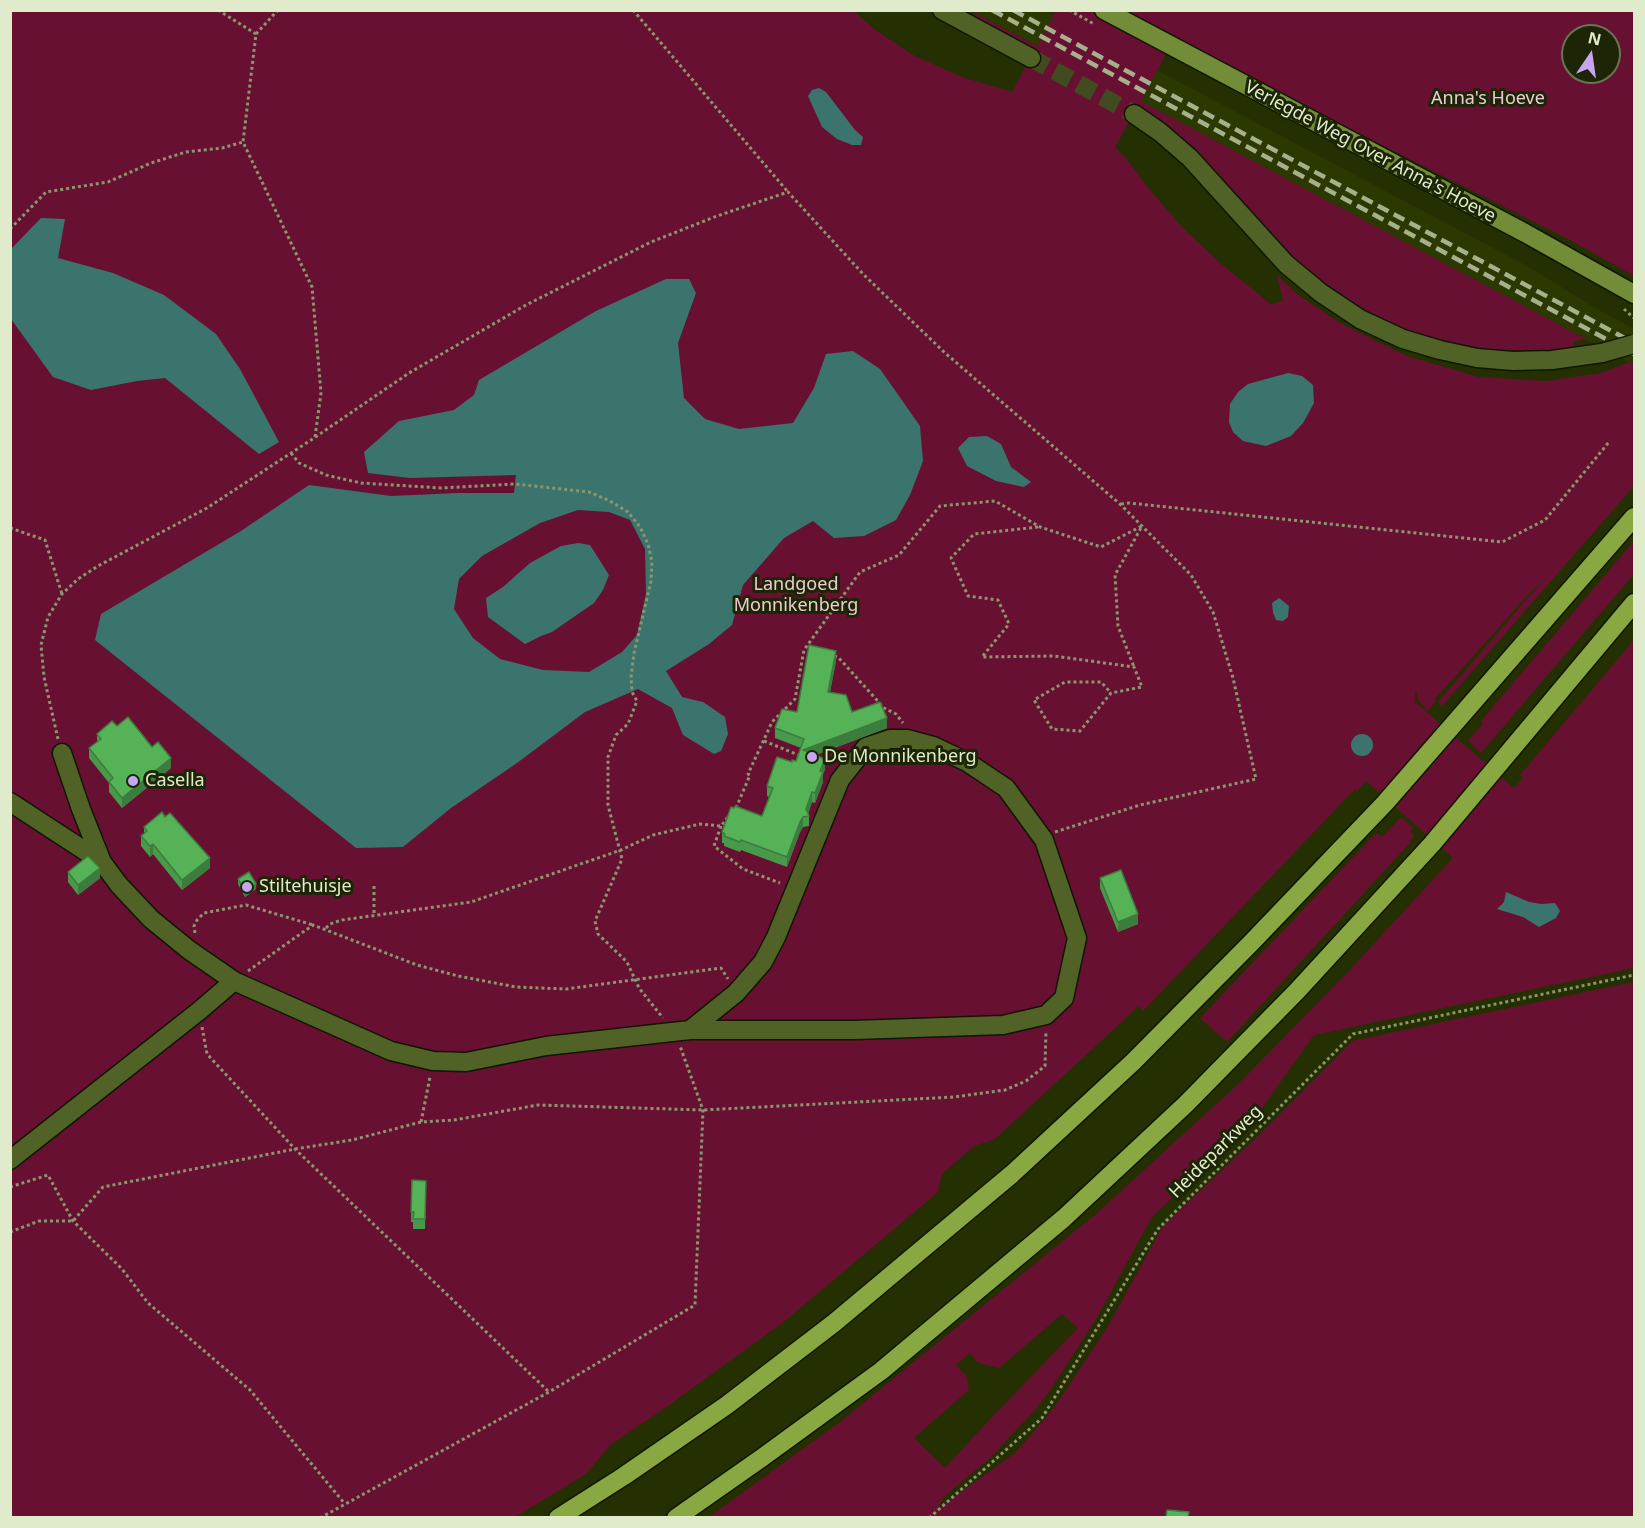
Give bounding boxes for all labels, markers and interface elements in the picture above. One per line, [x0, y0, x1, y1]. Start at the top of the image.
north arrow [1561, 24, 1621, 84]
text: N [1586, 26, 1603, 51]
street label: Verlegde Weg Over Anna's Hoeve [1241, 76, 1499, 228]
park label: Anna's Hoeve [1431, 88, 1545, 110]
park label: Landgoed Monnikenberg [734, 574, 858, 616]
place label: De Monnikenberg [824, 746, 977, 768]
marker: De Monnikenberg [805, 750, 819, 764]
place label: Casella [145, 770, 205, 792]
marker: Casella [126, 774, 140, 788]
place label: Stiltehuisje [259, 876, 352, 898]
marker: Stiltehuisje [240, 880, 254, 894]
street label: Heideparkweg [1165, 1101, 1267, 1203]

